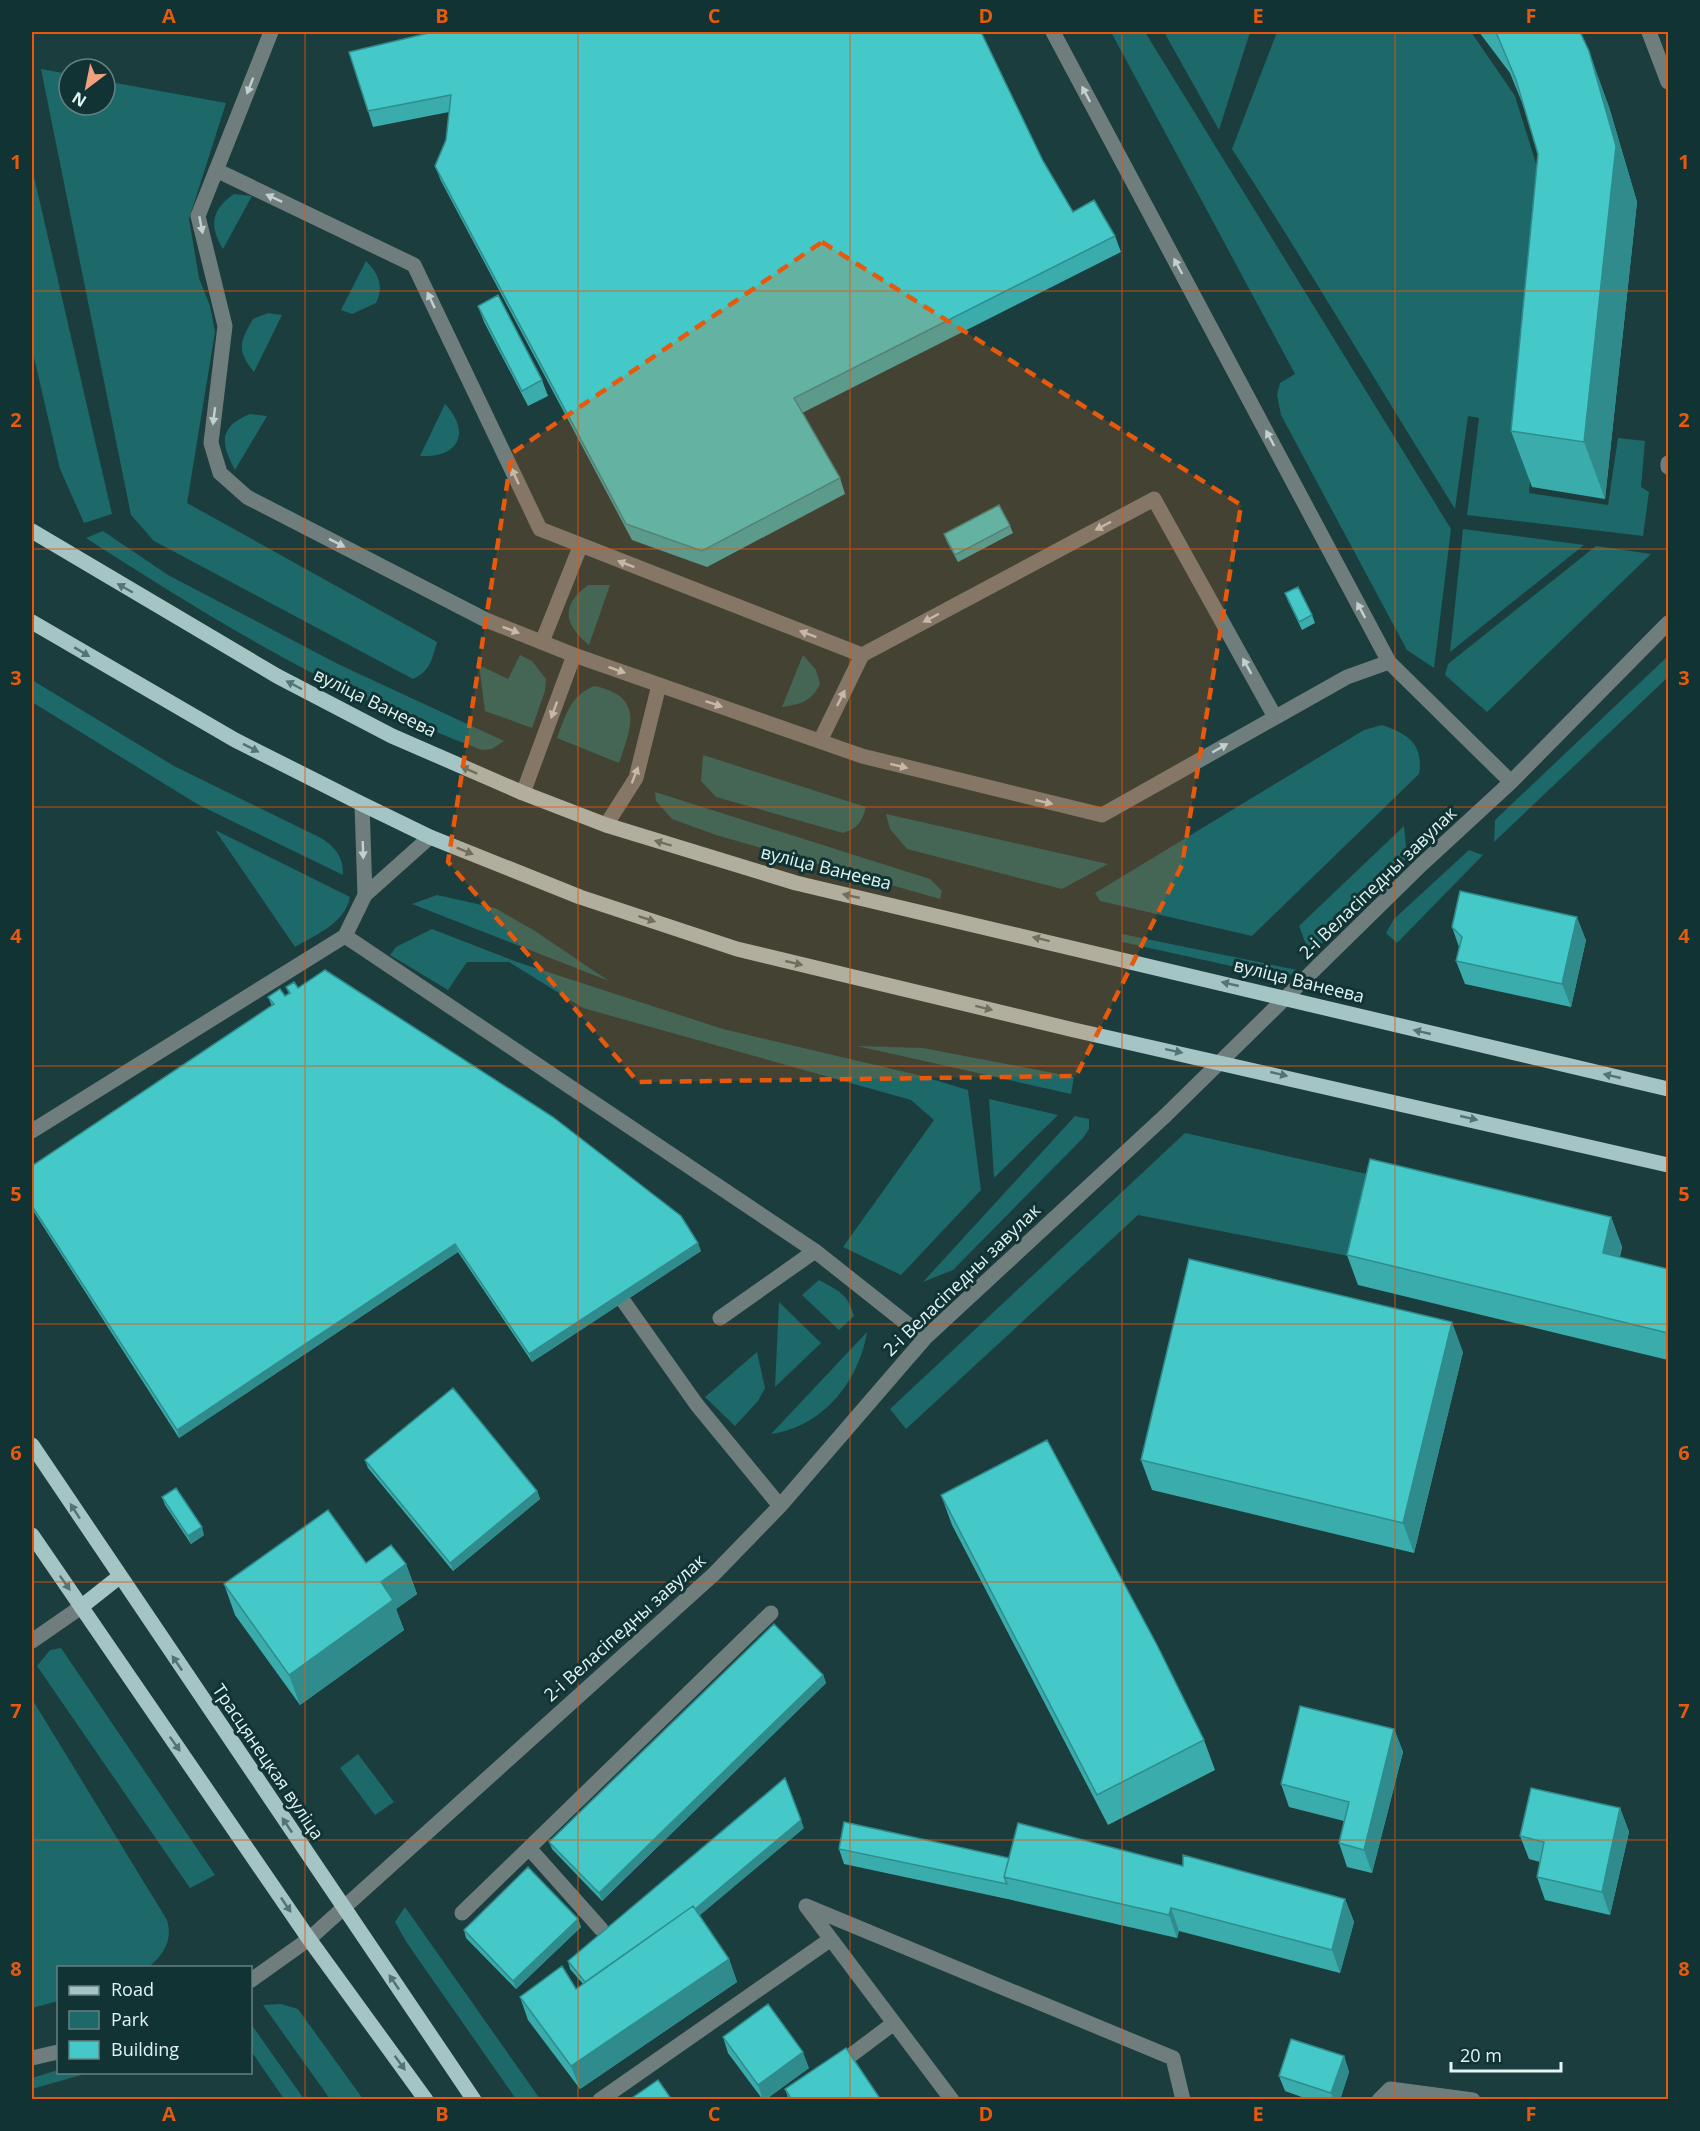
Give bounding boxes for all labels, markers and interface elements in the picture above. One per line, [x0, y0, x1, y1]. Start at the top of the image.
text: A [162, 2, 176, 29]
text: B [435, 2, 449, 29]
text: C [708, 2, 721, 29]
text: D [979, 2, 993, 29]
text: E [1252, 2, 1264, 29]
text: F [1526, 2, 1536, 29]
north arrow [57, 57, 117, 117]
one-way arrow [244, 77, 254, 95]
one-way arrow [1081, 85, 1091, 102]
text: N [68, 87, 90, 112]
text: 1 [10, 148, 22, 175]
text: 1 [1678, 148, 1690, 175]
one-way arrow [265, 193, 282, 202]
one-way arrow [197, 216, 206, 235]
one-way arrow [1173, 257, 1183, 274]
one-way arrow [427, 291, 436, 308]
text: 2 [10, 406, 22, 433]
text: 2 [1678, 406, 1690, 433]
one-way arrow [209, 407, 219, 426]
one-way arrow [1265, 429, 1275, 446]
one-way arrow [510, 468, 519, 485]
one-way arrow [1094, 521, 1111, 531]
one-way arrow [328, 538, 345, 548]
one-way arrow [616, 559, 634, 569]
one-way arrow [116, 583, 133, 593]
one-way arrow [1356, 601, 1366, 618]
one-way arrow [922, 613, 939, 623]
one-way arrow [502, 626, 520, 635]
one-way arrow [798, 628, 816, 638]
one-way arrow [74, 647, 90, 658]
one-way arrow [1242, 657, 1252, 674]
street label: вуліца Ванеева [310, 662, 441, 742]
text: 3 [10, 664, 22, 691]
text: 3 [1678, 664, 1690, 691]
one-way arrow [608, 666, 626, 676]
one-way arrow [285, 680, 302, 690]
one-way arrow [836, 689, 846, 707]
one-way arrow [705, 700, 723, 710]
one-way arrow [549, 701, 558, 719]
one-way arrow [1211, 743, 1228, 753]
one-way arrow [243, 744, 260, 753]
one-way arrow [890, 761, 908, 771]
one-way arrow [460, 765, 478, 775]
one-way arrow [631, 766, 641, 784]
one-way arrow [1035, 797, 1053, 807]
street label: 2-і Веласіпедны завулак [1294, 800, 1462, 964]
one-way arrow [654, 837, 672, 847]
street label: вуліца Ванеева [758, 839, 894, 895]
one-way arrow [359, 840, 368, 859]
one-way arrow [456, 847, 474, 856]
one-way arrow [841, 890, 860, 900]
one-way arrow [638, 915, 656, 925]
text: 4 [10, 922, 22, 949]
text: 4 [1678, 922, 1690, 949]
one-way arrow [1031, 934, 1050, 944]
street label: вуліца Ванеева [1231, 952, 1367, 1008]
one-way arrow [785, 958, 804, 968]
one-way arrow [1221, 979, 1240, 988]
one-way arrow [975, 1004, 993, 1014]
one-way arrow [1412, 1026, 1431, 1036]
one-way arrow [1165, 1047, 1183, 1057]
one-way arrow [1270, 1070, 1288, 1080]
one-way arrow [1602, 1071, 1621, 1081]
one-way arrow [1460, 1114, 1478, 1124]
text: 5 [10, 1180, 22, 1207]
text: 5 [1678, 1180, 1690, 1207]
street label: 2-і Веласіпедны завулак [878, 1197, 1046, 1361]
text: 6 [10, 1439, 22, 1466]
text: 6 [1678, 1439, 1690, 1466]
one-way arrow [70, 1503, 81, 1519]
street label: 2-і Веласіпедны завулак [538, 1548, 711, 1706]
one-way arrow [59, 1575, 71, 1591]
one-way arrow [171, 1655, 183, 1671]
street label: Трасцянецкая вуліца [208, 1679, 330, 1844]
text: 7 [10, 1697, 22, 1724]
text: 7 [1678, 1697, 1690, 1724]
one-way arrow [169, 1736, 180, 1752]
one-way arrow [281, 1818, 293, 1834]
one-way arrow [280, 1896, 292, 1912]
text: 8 [10, 1955, 22, 1982]
text: 8 [1678, 1955, 1690, 1982]
legend [57, 1966, 252, 2074]
one-way arrow [389, 1974, 400, 1990]
text: Road [111, 1977, 154, 2001]
text: Park [111, 2007, 149, 2031]
scale bar [1451, 2035, 1560, 2073]
text: Building [111, 2037, 179, 2061]
text: 20 m [1460, 2043, 1502, 2067]
one-way arrow [393, 2055, 405, 2070]
text: A [162, 2100, 176, 2127]
text: B [435, 2100, 449, 2127]
text: C [708, 2100, 721, 2127]
text: D [979, 2100, 993, 2127]
text: E [1252, 2100, 1264, 2127]
text: F [1526, 2100, 1536, 2127]

